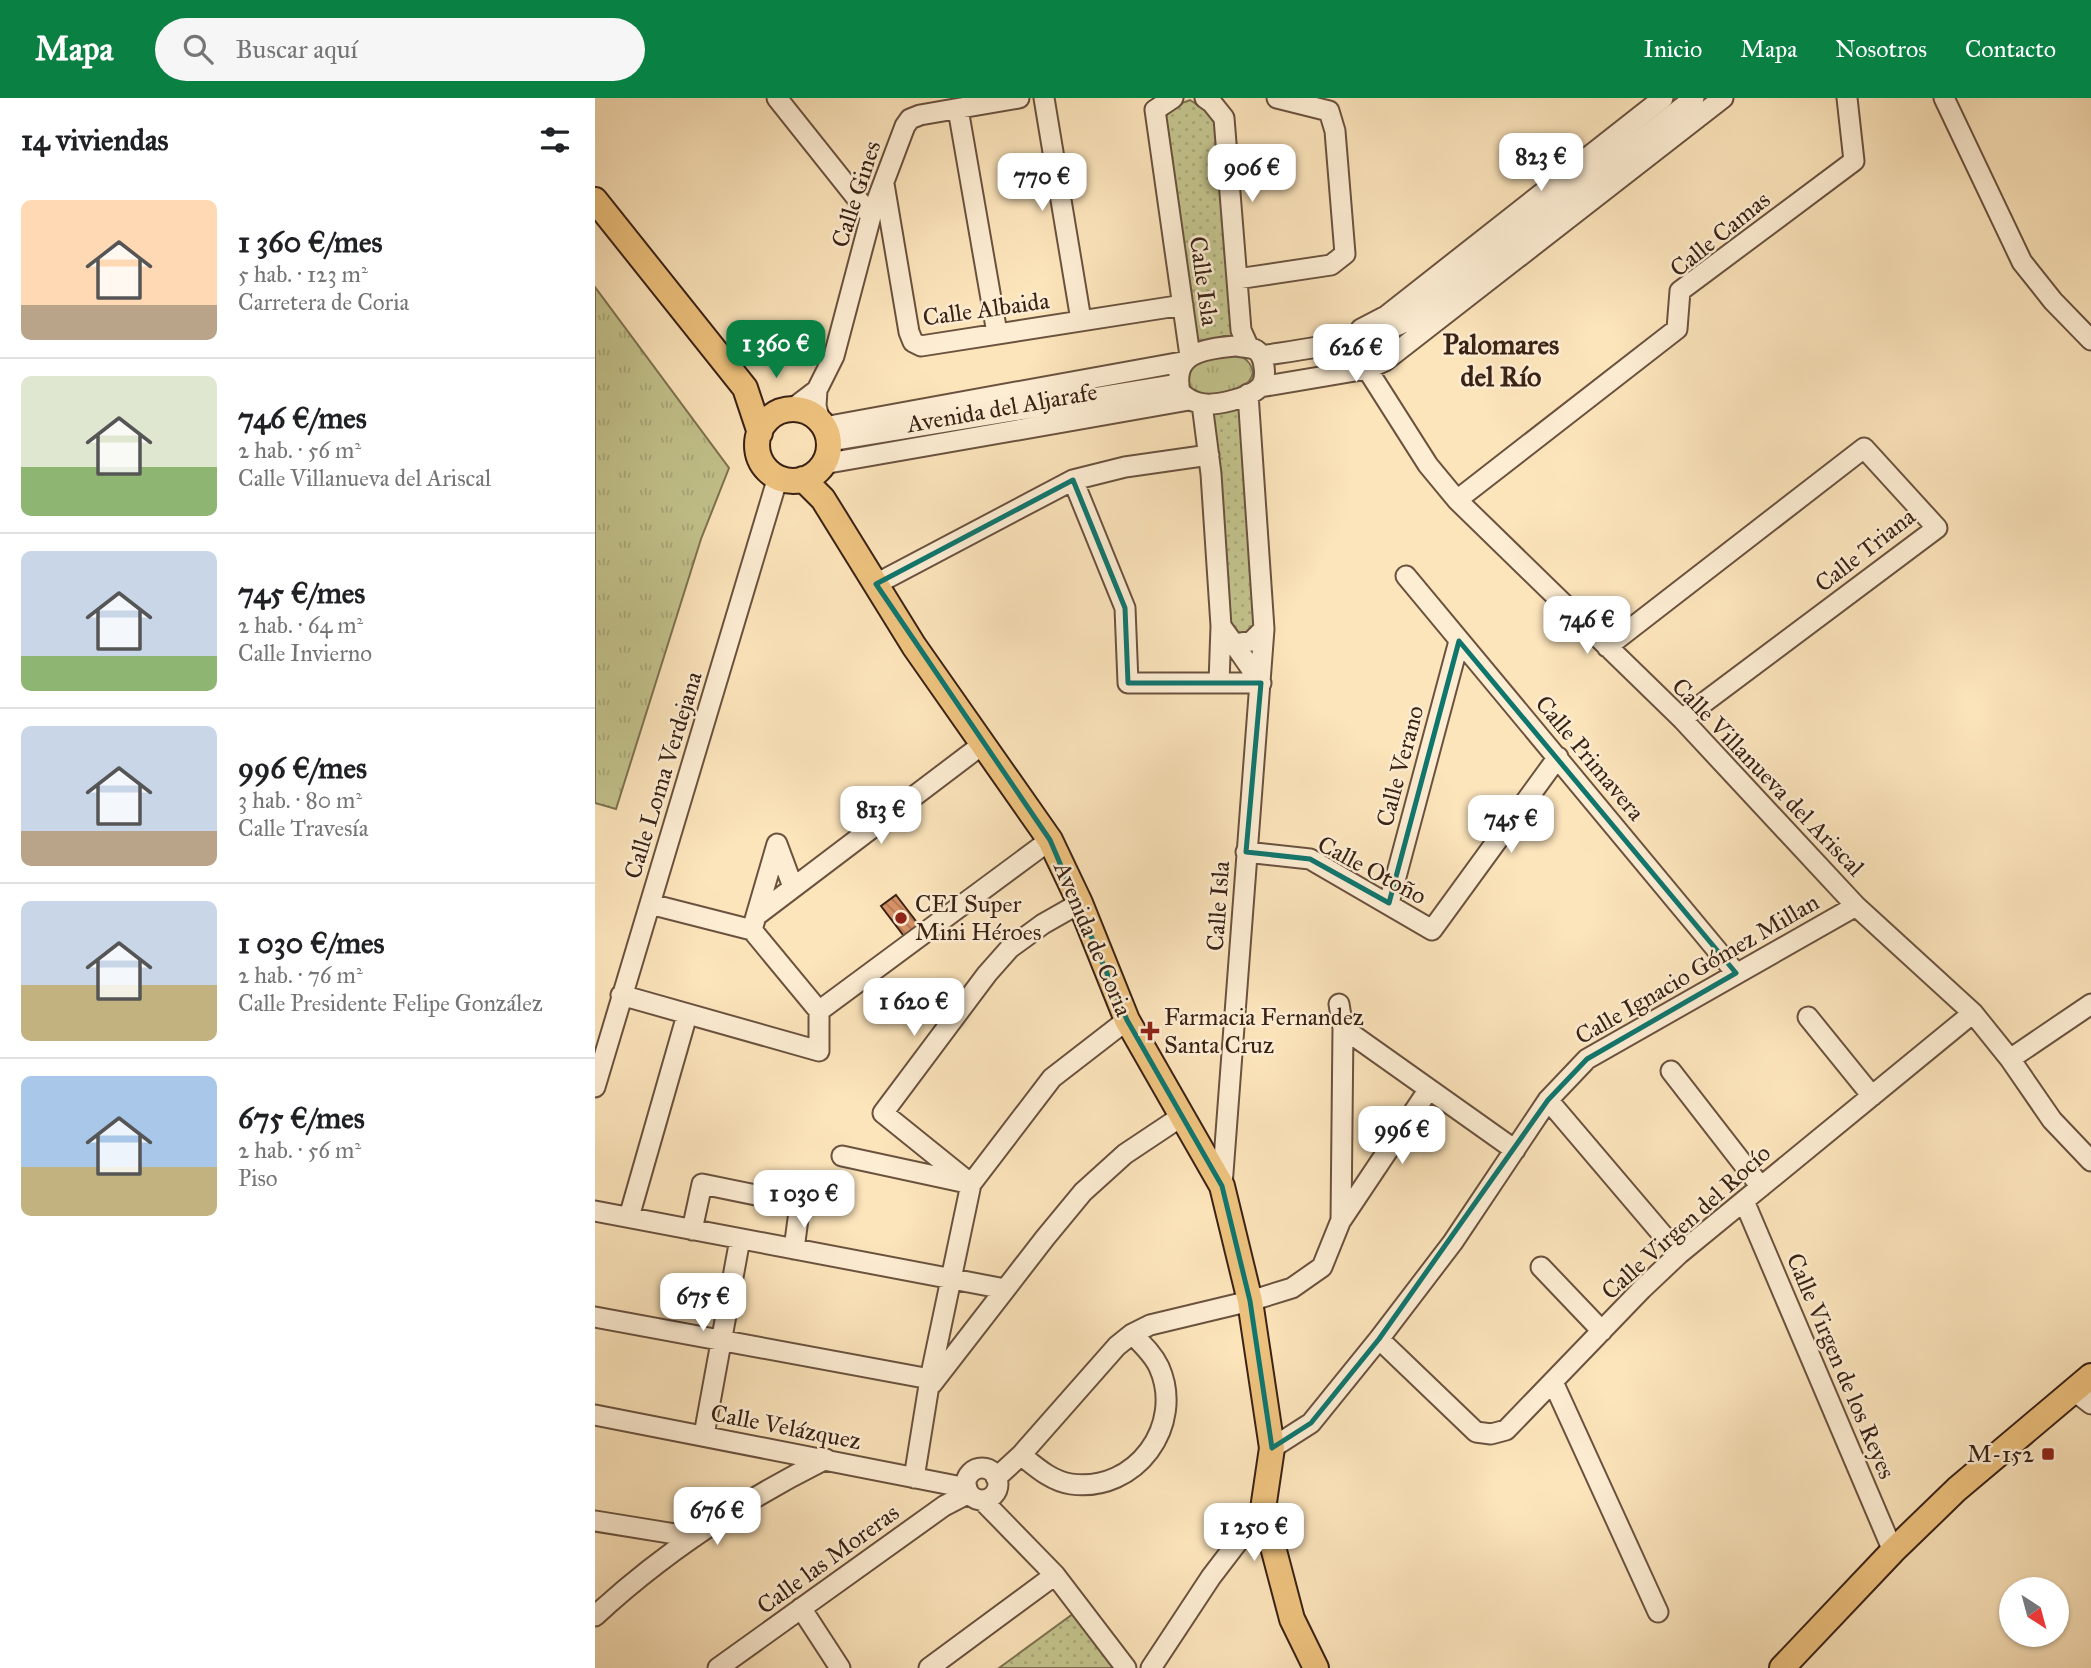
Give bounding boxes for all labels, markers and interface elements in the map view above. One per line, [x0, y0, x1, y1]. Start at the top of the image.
search box [155, 18, 645, 81]
text: Mapa [35, 29, 113, 69]
icon: search [179, 30, 217, 68]
text: Buscar aquí [235, 33, 358, 65]
text: Inicio [1644, 34, 1702, 64]
text: Mapa [1740, 34, 1797, 64]
text: Nosotros [1835, 34, 1927, 64]
text: Contacto [1965, 34, 2056, 64]
icon: filters [536, 121, 574, 159]
text: 14 viviendas [21, 122, 169, 158]
pin: 823 € [1492, 134, 1590, 193]
street label: Calle Gines [825, 137, 887, 251]
text: 823 € [1515, 142, 1567, 170]
pin: 906 € [1203, 144, 1301, 204]
pin: 770 € [993, 153, 1091, 213]
text: 906 € [1224, 153, 1280, 181]
text: 770 € [1014, 162, 1070, 190]
street label: Calle Camas [1664, 185, 1776, 283]
text: 1 360 €/mes [238, 224, 382, 260]
icon: home [77, 228, 161, 312]
street label: Calle Isla [1183, 234, 1225, 329]
text: 5 hab. · 123 m² [238, 260, 368, 288]
street label: Calle Albaida [921, 285, 1052, 333]
text: Carretera de Coria [238, 288, 409, 316]
pin: 1 360 € [711, 320, 841, 380]
pin: 626 € [1307, 324, 1405, 384]
district label: Palomares del Río [1443, 327, 1559, 394]
text: 1 360 € [742, 329, 810, 357]
text: 626 € [1329, 333, 1383, 361]
street label: Avenida del Aljarafe [904, 377, 1099, 440]
text: 746 €/mes [238, 400, 367, 436]
icon: home [77, 404, 161, 488]
text: 2 hab. · 56 m² [238, 436, 361, 464]
text: Calle Villanueva del Ariscal [238, 464, 491, 492]
street label: Calle Triana [1809, 501, 1922, 599]
text: 745 €/mes [238, 575, 365, 611]
icon: home [77, 579, 161, 663]
pin: 746 € [1538, 596, 1636, 656]
text: 746 € [1559, 605, 1615, 633]
text: 2 hab. · 64 m² [238, 611, 363, 639]
text: Calle Invierno [238, 639, 372, 667]
street label: Calle Loma Verdejana [617, 667, 709, 882]
street label: Calle Villanueva del Ariscal [1665, 672, 1871, 883]
street label: Calle Primavera [1529, 689, 1652, 827]
street label: Calle Verano [1369, 702, 1431, 830]
text: 996 €/mes [238, 750, 367, 786]
icon: home [77, 754, 161, 838]
text: 3 hab. · 80 m² [238, 786, 362, 814]
pin: 813 € [832, 786, 930, 846]
text: 813 € [856, 795, 906, 823]
pin: 745 € [1462, 796, 1560, 855]
text: 745 € [1484, 804, 1538, 832]
text: Calle Travesía [238, 814, 368, 842]
street label: Calle Otoño [1312, 829, 1432, 911]
street label: Avenida de Coria [1047, 856, 1139, 1021]
street label: Calle Isla [1200, 859, 1236, 952]
street label: Calle Ignacio Gómez Millan [1570, 887, 1824, 1051]
place label: CEI Super Mini Héroes [915, 889, 1042, 947]
marker: CEI Super Mini Héroes [893, 910, 909, 926]
text: 1 030 €/mes [238, 925, 385, 961]
icon: home [77, 929, 161, 1013]
text: 2 hab. · 76 m² [238, 961, 363, 989]
pin: 1 620 € [849, 978, 979, 1038]
text: 1 620 € [879, 987, 949, 1015]
text: Calle Presidente Felipe González [238, 989, 543, 1017]
place label: Farmacia Fernandez Santa Cruz [1164, 1002, 1364, 1060]
marker: Farmacia Fernandez Santa Cruz [1142, 1023, 1158, 1039]
text: 675 €/mes [238, 1100, 365, 1136]
icon: home [77, 1104, 161, 1188]
pin: 996 € [1353, 1107, 1451, 1166]
text: 996 € [1374, 1115, 1430, 1143]
text: 2 hab. · 56 m² [238, 1136, 361, 1164]
street label: Calle Virgen del Rocío [1595, 1138, 1777, 1306]
text: Piso [238, 1164, 278, 1192]
pin: 1 030 € [739, 1170, 869, 1230]
text: 1 030 € [770, 1179, 838, 1207]
street label: Calle Virgen de los Reyes [1780, 1249, 1902, 1483]
pin: 675 € [654, 1274, 752, 1333]
text: 675 € [676, 1282, 730, 1310]
street label: Calle Velázquez [708, 1398, 864, 1456]
place label: M-152 [1967, 1439, 2034, 1469]
marker: M-152 [2040, 1446, 2056, 1462]
pin: 676 € [668, 1488, 766, 1547]
text: 676 € [690, 1496, 744, 1524]
street label: Calle las Moreras [751, 1497, 905, 1621]
pin: 1 250 € [1189, 1504, 1319, 1563]
text: 1 250 € [1220, 1512, 1288, 1540]
north arrow [1999, 1577, 2069, 1647]
map controls [1999, 1577, 2069, 1647]

